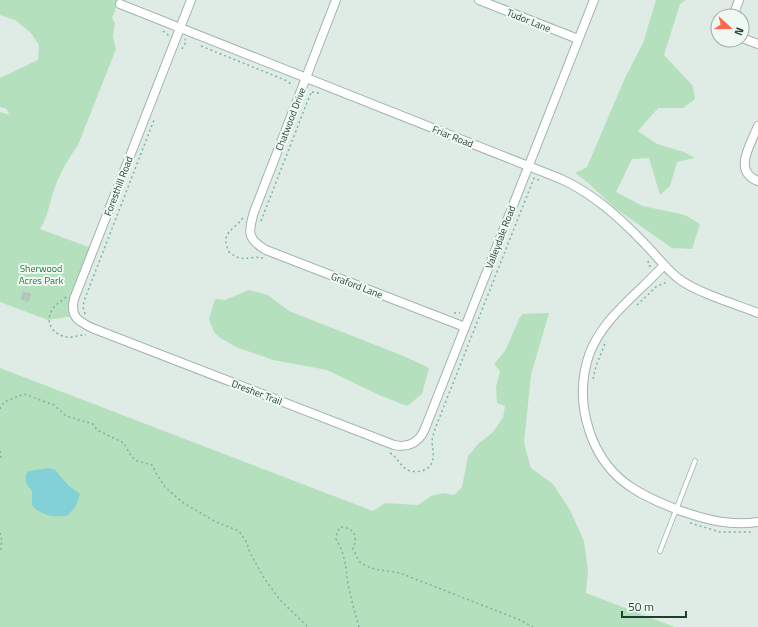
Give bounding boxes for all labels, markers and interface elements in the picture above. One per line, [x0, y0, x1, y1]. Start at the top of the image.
street label: Tudor Lane [505, 5, 553, 36]
north arrow [710, 8, 750, 48]
text: N [731, 25, 748, 38]
street label: Chatwood Drive [271, 85, 309, 153]
street label: Friar Road [430, 121, 476, 151]
street label: Foresthill Road [100, 154, 137, 218]
street label: Valleydale Road [482, 204, 519, 271]
park label: Sherwood Acres Park [19, 261, 64, 288]
street label: Graford Lane [329, 269, 385, 302]
street label: Dresher Trail [229, 376, 284, 409]
scale bar [622, 593, 686, 619]
text: 50 m [628, 597, 654, 616]

